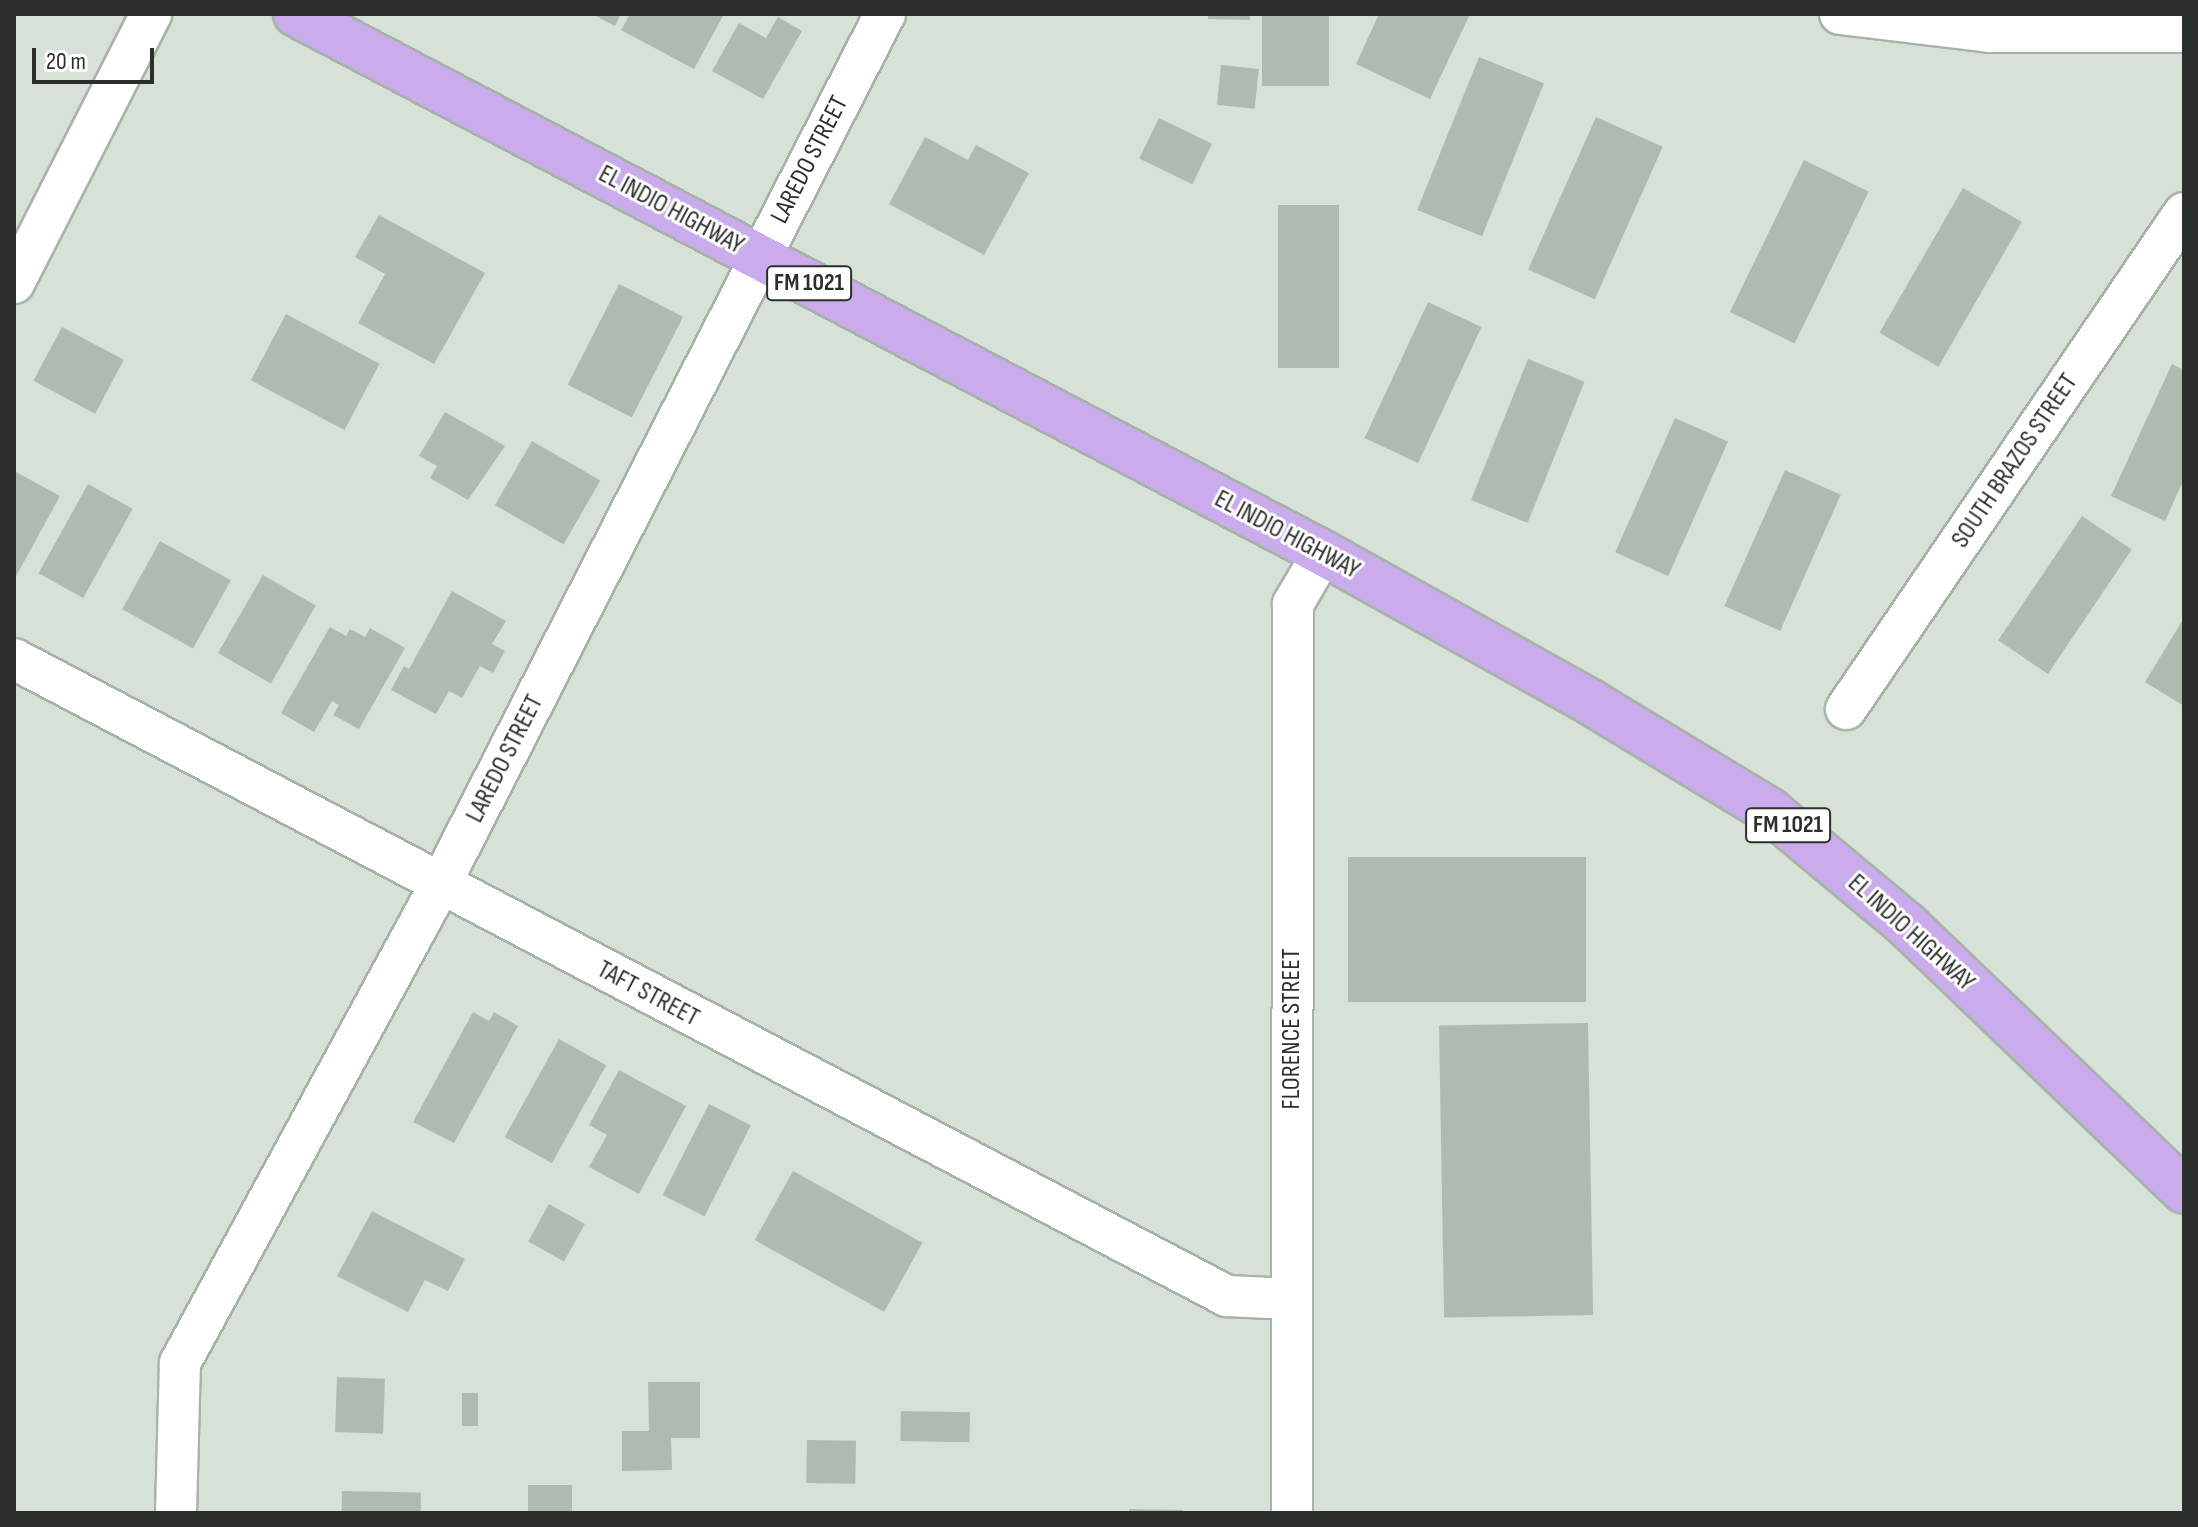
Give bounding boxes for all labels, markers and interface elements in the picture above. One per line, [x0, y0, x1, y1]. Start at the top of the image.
scale bar [36, 32, 158, 82]
text: 20 m [46, 47, 86, 76]
street label: LAREDO STREET [765, 91, 855, 229]
street label: EL INDIO HIGHWAY [593, 159, 749, 261]
road number: FM 1021 [765, 263, 853, 303]
street label: SOUTH BRAZOS STREET [1945, 368, 2085, 554]
street label: EL INDIO HIGHWAY [1209, 484, 1365, 586]
street label: LAREDO STREET [460, 690, 550, 828]
road number: FM 1021 [1744, 805, 1832, 845]
street label: EL INDIO HIGHWAY [1841, 868, 1981, 998]
street label: FLORENCE STREET [1276, 948, 1308, 1110]
street label: TAFT STREET [592, 954, 704, 1034]

